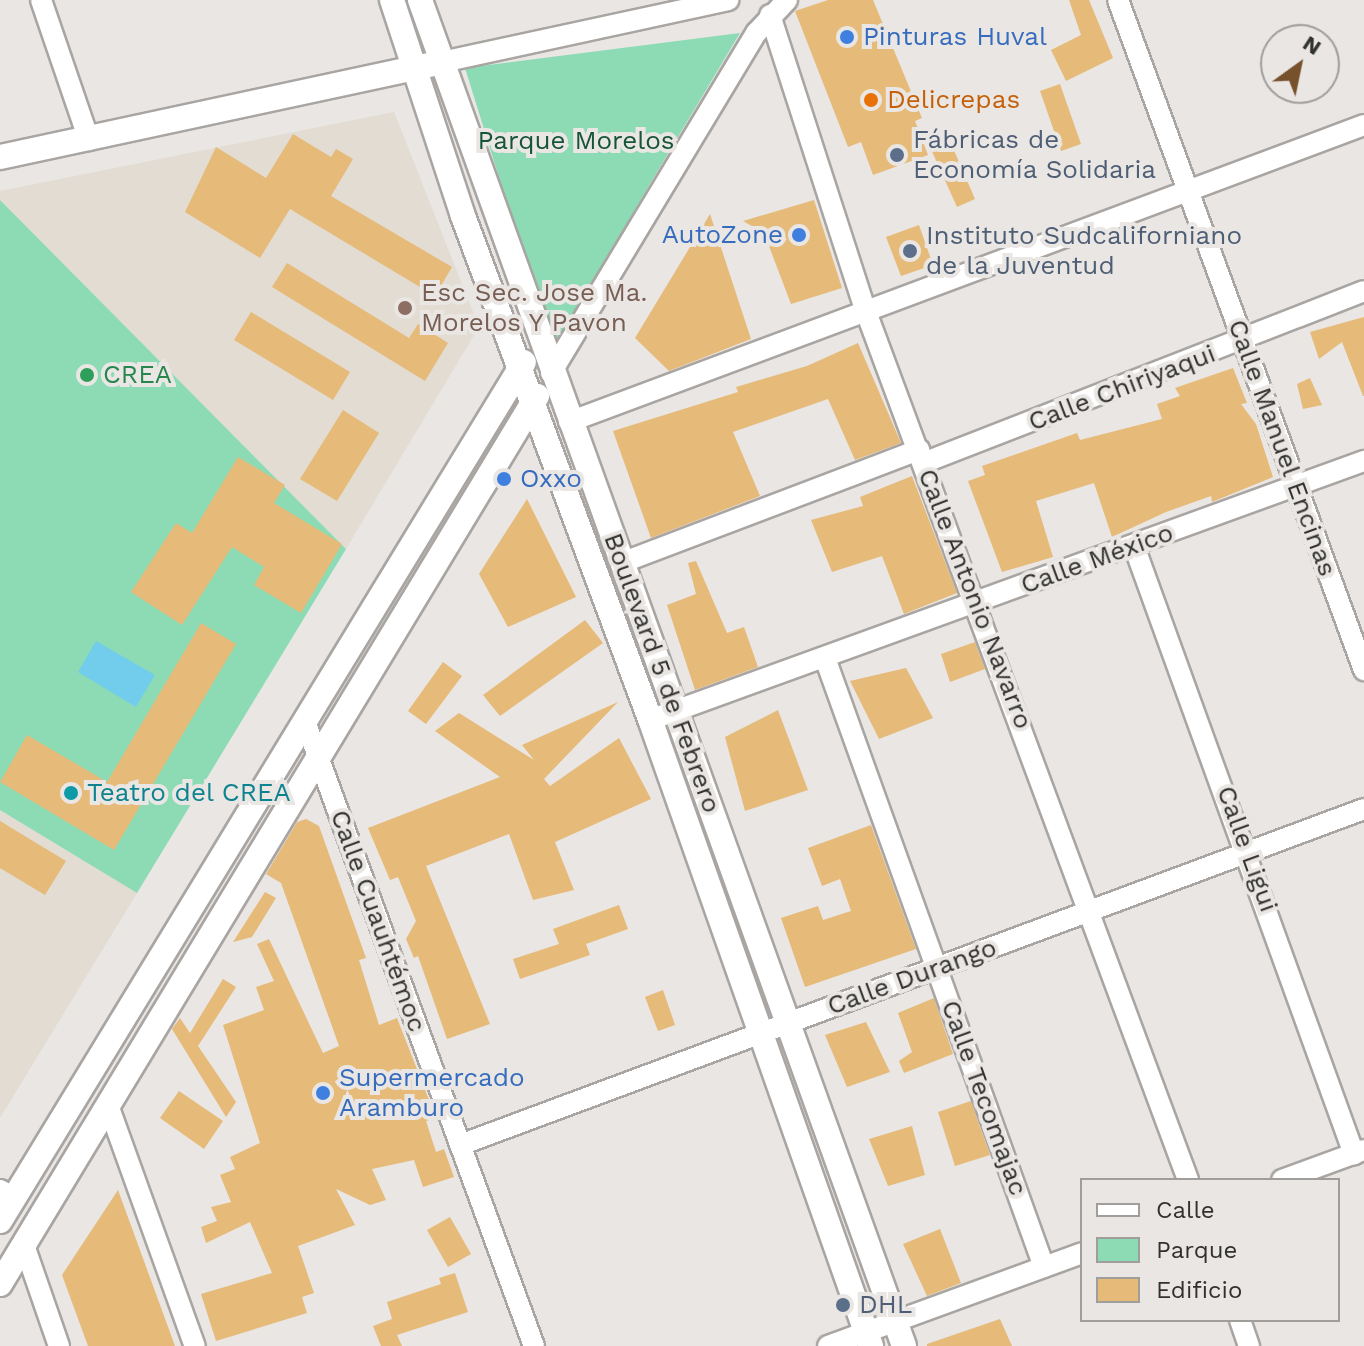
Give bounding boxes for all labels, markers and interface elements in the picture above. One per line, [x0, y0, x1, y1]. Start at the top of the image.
place label: Pinturas Huval [863, 21, 1047, 53]
north arrow [1260, 24, 1340, 104]
marker: Pinturas Huval [838, 28, 856, 46]
text: N [1299, 30, 1326, 60]
place label: Delicrepas [887, 84, 1020, 116]
marker: Delicrepas [862, 91, 880, 109]
place label: Fábricas de Economía Solidaria [913, 124, 1157, 186]
park label: Parque Morelos [477, 125, 675, 157]
marker: Fábricas de Economía Solidaria [888, 146, 906, 164]
place label: AutoZone [662, 219, 783, 251]
place label: Instituto Sudcaliforniano de la Juventud [926, 220, 1242, 282]
marker: AutoZone [790, 226, 808, 244]
marker: Instituto Sudcaliforniano de la Juventud [901, 242, 919, 260]
place label: Esc Sec. Jose Ma. Morelos Y Pavon [421, 277, 648, 338]
marker: Esc Sec. Jose Ma. Morelos Y Pavon [396, 299, 414, 317]
street label: Calle Manuel Encinas [1221, 315, 1343, 581]
street label: Calle Chiriyaqui [1024, 338, 1220, 438]
place label: CREA [103, 359, 172, 391]
marker: CREA [78, 366, 96, 384]
place label: Oxxo [520, 463, 582, 495]
street label: Calle Antonio Navarro [911, 464, 1039, 734]
marker: Oxxo [495, 470, 513, 488]
street label: Calle México [1017, 517, 1177, 601]
street label: Boulevard 5 de Febrero [597, 529, 727, 817]
place label: Teatro del CREA [87, 777, 292, 809]
street label: Calle Ligui [1210, 782, 1284, 916]
marker: Teatro del CREA [62, 784, 80, 802]
street label: Calle Cuauhtémoc [323, 806, 433, 1036]
street label: Calle Durango [823, 932, 1001, 1022]
street label: Calle Tecomajac [934, 996, 1034, 1200]
place label: Supermercado Aramburo [339, 1062, 525, 1124]
marker: Supermercado Aramburo [314, 1084, 332, 1102]
legend [1080, 1178, 1340, 1322]
text: Calle [1156, 1196, 1215, 1224]
text: Parque [1156, 1236, 1237, 1264]
text: Edificio [1156, 1276, 1242, 1304]
place label: DHL [859, 1289, 912, 1321]
marker: DHL [834, 1296, 852, 1314]

